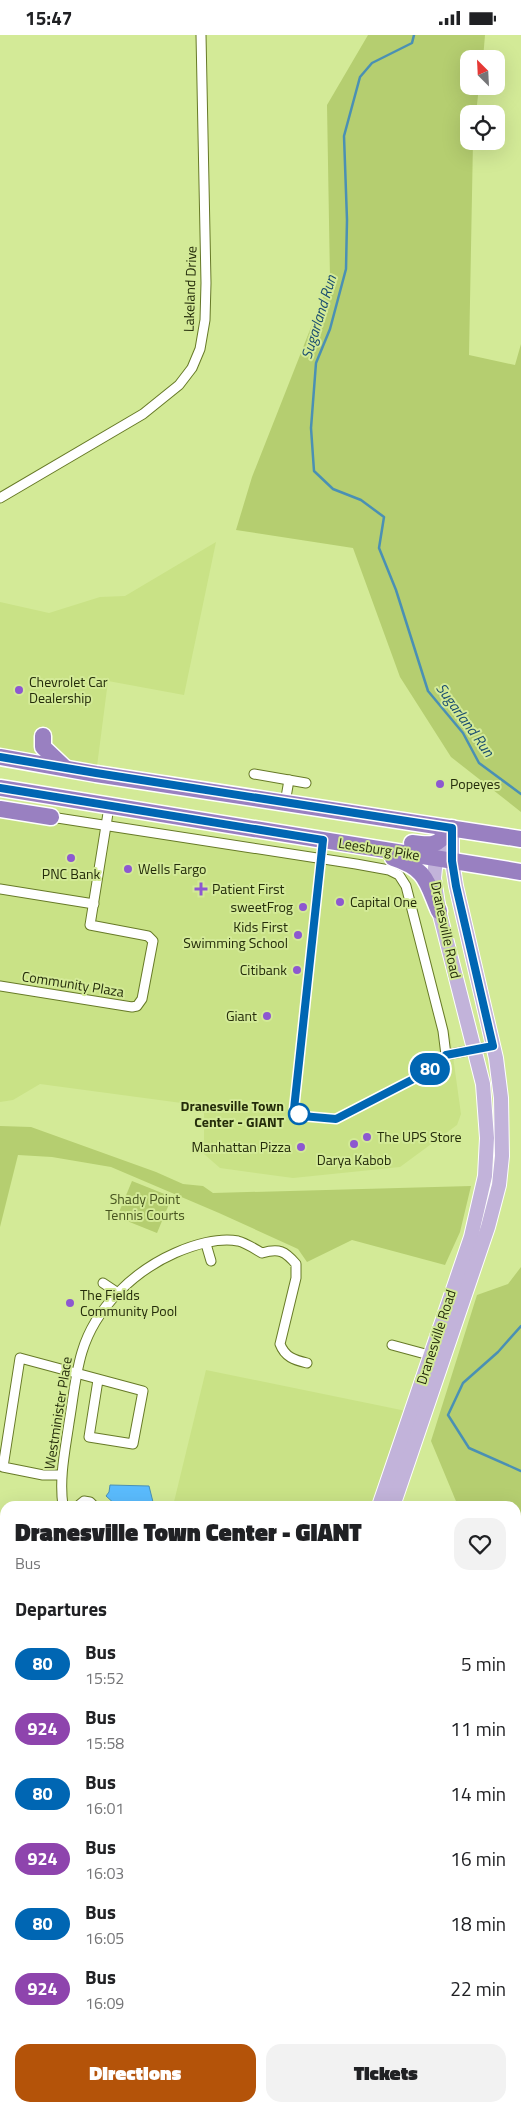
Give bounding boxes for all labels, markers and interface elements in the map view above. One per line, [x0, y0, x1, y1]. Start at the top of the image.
text: 15:47 [25, 3, 72, 32]
north arrow [460, 50, 505, 95]
map controls [460, 50, 505, 150]
button: locate [460, 105, 505, 150]
street label: Lakeland Drive [178, 246, 201, 332]
water label: Sugarland Run [295, 272, 342, 362]
place label: Chevrolet Car Dealership [29, 671, 108, 708]
water label: Sugarland Run [431, 678, 500, 762]
marker: Chevrolet Car Dealership [13, 684, 25, 696]
place label: Popeyes [450, 773, 500, 794]
marker: Popeyes [434, 778, 446, 790]
street label: Leesburg Pike [337, 832, 421, 865]
marker: PNC Bank [65, 852, 77, 864]
place label: Wells Fargo [138, 858, 207, 879]
place label: PNC Bank [42, 863, 100, 884]
marker: Wells Fargo [122, 863, 134, 875]
place label: Patient First [212, 878, 285, 899]
street label: Dranesville Road [426, 879, 467, 980]
marker: Patient First [194, 882, 208, 896]
place label: Capital One [350, 891, 417, 912]
place label: sweetFrog [231, 896, 293, 917]
marker: Capital One [334, 896, 346, 908]
marker: sweetFrog [297, 901, 309, 913]
place label: Kids First Swimming School [183, 916, 288, 953]
marker: Kids First Swimming School [292, 929, 304, 941]
place label: Citibank [240, 959, 287, 980]
marker: Citibank [291, 964, 303, 976]
street label: Community Plaza [21, 965, 126, 1002]
place label: Giant [226, 1005, 257, 1026]
marker: Giant [261, 1010, 273, 1022]
line badge: 80 [408, 1053, 452, 1085]
text: 80 [420, 1055, 440, 1082]
place label: Dranesville Town Center - GIANT [181, 1095, 285, 1132]
marker: Dranesville Town Center - GIANT [288, 1103, 310, 1125]
place label: The UPS Store [377, 1126, 462, 1147]
marker: The UPS Store [361, 1131, 373, 1143]
place label: Manhattan Pizza [192, 1136, 291, 1157]
marker: Darya Kabob [348, 1138, 360, 1150]
marker: Manhattan Pizza [295, 1141, 307, 1153]
place label: Darya Kabob [317, 1149, 391, 1170]
park label: Shady Point Tennis Courts [105, 1188, 185, 1225]
place label: The Fields Community Pool [80, 1284, 177, 1321]
street label: Dranesville Road [410, 1287, 461, 1387]
marker: The Fields Community Pool [64, 1297, 76, 1309]
street label: Westminister Place [38, 1355, 77, 1471]
text: Dranesville Town Center - GIANT [15, 1514, 362, 1550]
button: heart [454, 1518, 506, 1570]
text: Bus [15, 1551, 41, 1575]
text: Departures [15, 1594, 107, 1623]
text: Bus [85, 1637, 116, 1666]
text: 5 min [461, 1649, 506, 1678]
text: 80 [32, 1650, 53, 1677]
text: 15:52 [85, 1666, 124, 1690]
text: Bus [85, 1702, 116, 1731]
text: 11 min [450, 1714, 506, 1743]
text: 924 [27, 1715, 58, 1742]
text: 15:58 [85, 1731, 124, 1755]
text: Bus [85, 1767, 116, 1796]
text: 14 min [450, 1779, 506, 1808]
text: 80 [32, 1780, 53, 1807]
text: 16:01 [85, 1796, 124, 1820]
text: Bus [85, 1832, 116, 1861]
text: 16 min [450, 1844, 506, 1873]
text: 924 [27, 1845, 58, 1872]
text: 16:03 [85, 1861, 124, 1885]
text: Bus [85, 1897, 116, 1926]
text: 18 min [450, 1909, 506, 1938]
text: 80 [32, 1910, 53, 1937]
text: 16:05 [85, 1926, 124, 1950]
text: Bus [85, 1962, 116, 1991]
text: 22 min [450, 1974, 506, 2003]
text: 924 [27, 1975, 58, 2002]
text: 16:09 [85, 1991, 124, 2015]
button: Directions [15, 2044, 256, 2102]
button: Tickets [266, 2044, 506, 2102]

